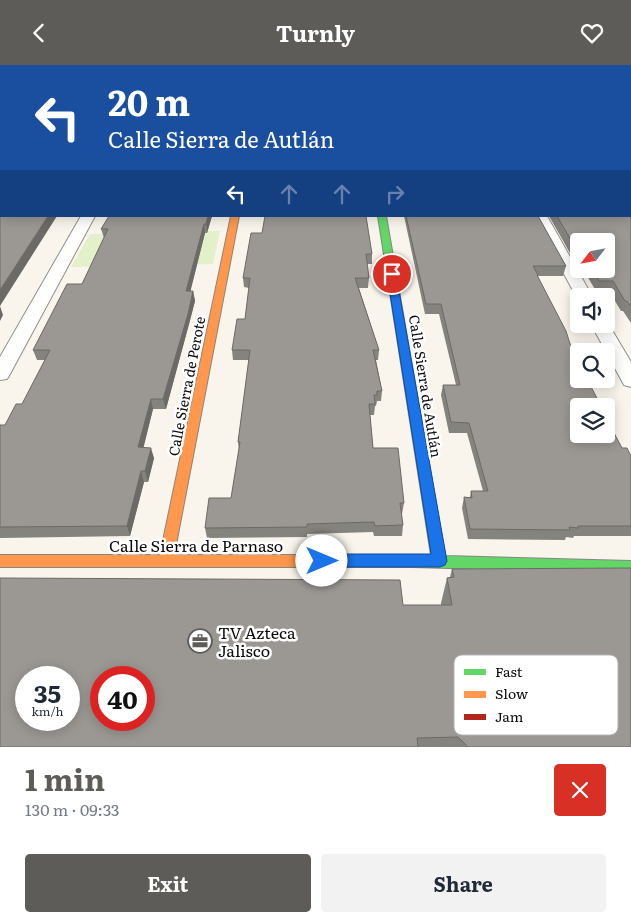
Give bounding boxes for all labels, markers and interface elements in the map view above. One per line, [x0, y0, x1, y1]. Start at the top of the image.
text: Turnly [276, 16, 355, 49]
icon: back [25, 19, 53, 47]
icon: heart [578, 19, 606, 47]
text: 20 m [108, 75, 190, 127]
icon: left [25, 85, 90, 150]
text: Calle Sierra de Autlán [108, 122, 334, 155]
icon: left [222, 180, 250, 208]
icon: ahead [275, 180, 303, 208]
icon: ahead [328, 180, 356, 208]
icon: right [381, 180, 409, 208]
north arrow [570, 233, 615, 277]
map controls [570, 233, 615, 443]
pin [371, 253, 413, 295]
icon: arrive [378, 260, 406, 288]
button: sound [570, 288, 615, 333]
street label: Calle Sierra de Autlán [405, 313, 447, 459]
street label: Calle Sierra de Perote [163, 315, 209, 457]
button: search [570, 343, 615, 388]
button: layers [570, 398, 615, 443]
street label: Calle Sierra de Parnaso [109, 533, 283, 557]
position arrow [295, 534, 347, 586]
place label: TV Azteca Jalisco [218, 620, 296, 662]
office icon: TV Azteca Jalisco [187, 628, 213, 654]
legend [454, 655, 618, 735]
text: Fast [495, 661, 523, 681]
speed limit sign: 40 [90, 666, 155, 731]
text: 35 [34, 674, 61, 711]
text: Slow [495, 683, 528, 703]
text: km/h [32, 702, 63, 720]
text: Jam [495, 706, 524, 726]
text: 1 min [25, 756, 105, 800]
button: close [554, 764, 606, 816]
text: 130 m · 09:33 [25, 797, 120, 821]
button: Exit [25, 854, 311, 912]
button: Share [321, 854, 606, 912]

